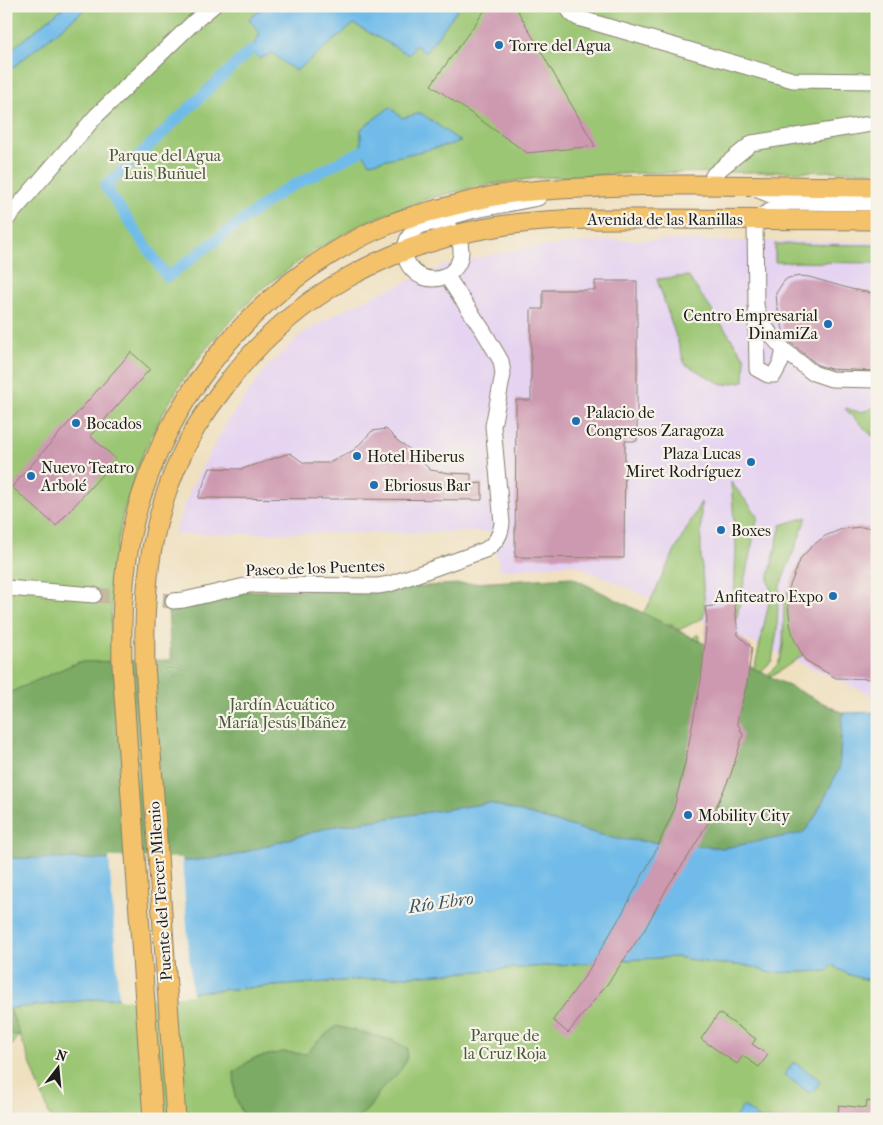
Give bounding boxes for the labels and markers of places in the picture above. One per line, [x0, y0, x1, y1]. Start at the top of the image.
place label: Torre del Agua [509, 36, 612, 55]
marker: Torre del Agua [493, 39, 505, 51]
place label: Centro Empresarial DinamiZa [683, 306, 819, 343]
marker: Centro Empresarial DinamiZa [822, 318, 834, 330]
place label: Palacio de Congresos Zaragoza [586, 403, 725, 440]
place label: Bocados [86, 414, 142, 433]
marker: Palacio de Congresos Zaragoza [570, 415, 582, 427]
marker: Bocados [70, 417, 82, 429]
place label: Plaza Lucas Miret Rodríguez [625, 444, 741, 481]
place label: Hotel Hiberus [367, 447, 464, 466]
marker: Hotel Hiberus [351, 450, 363, 462]
marker: Plaza Lucas Miret Rodríguez [745, 456, 757, 468]
place label: Nuevo Teatro Arbolé [40, 458, 134, 495]
marker: Nuevo Teatro Arbolé [25, 470, 37, 482]
place label: Ebriosus Bar [384, 476, 471, 495]
marker: Ebriosus Bar [368, 479, 380, 491]
place label: Boxes [731, 521, 771, 540]
marker: Boxes [715, 524, 727, 536]
place label: Anfiteatro Expo [714, 587, 823, 606]
marker: Anfiteatro Expo [827, 590, 839, 602]
place label: Mobility City [698, 806, 790, 825]
marker: Mobility City [682, 809, 694, 821]

